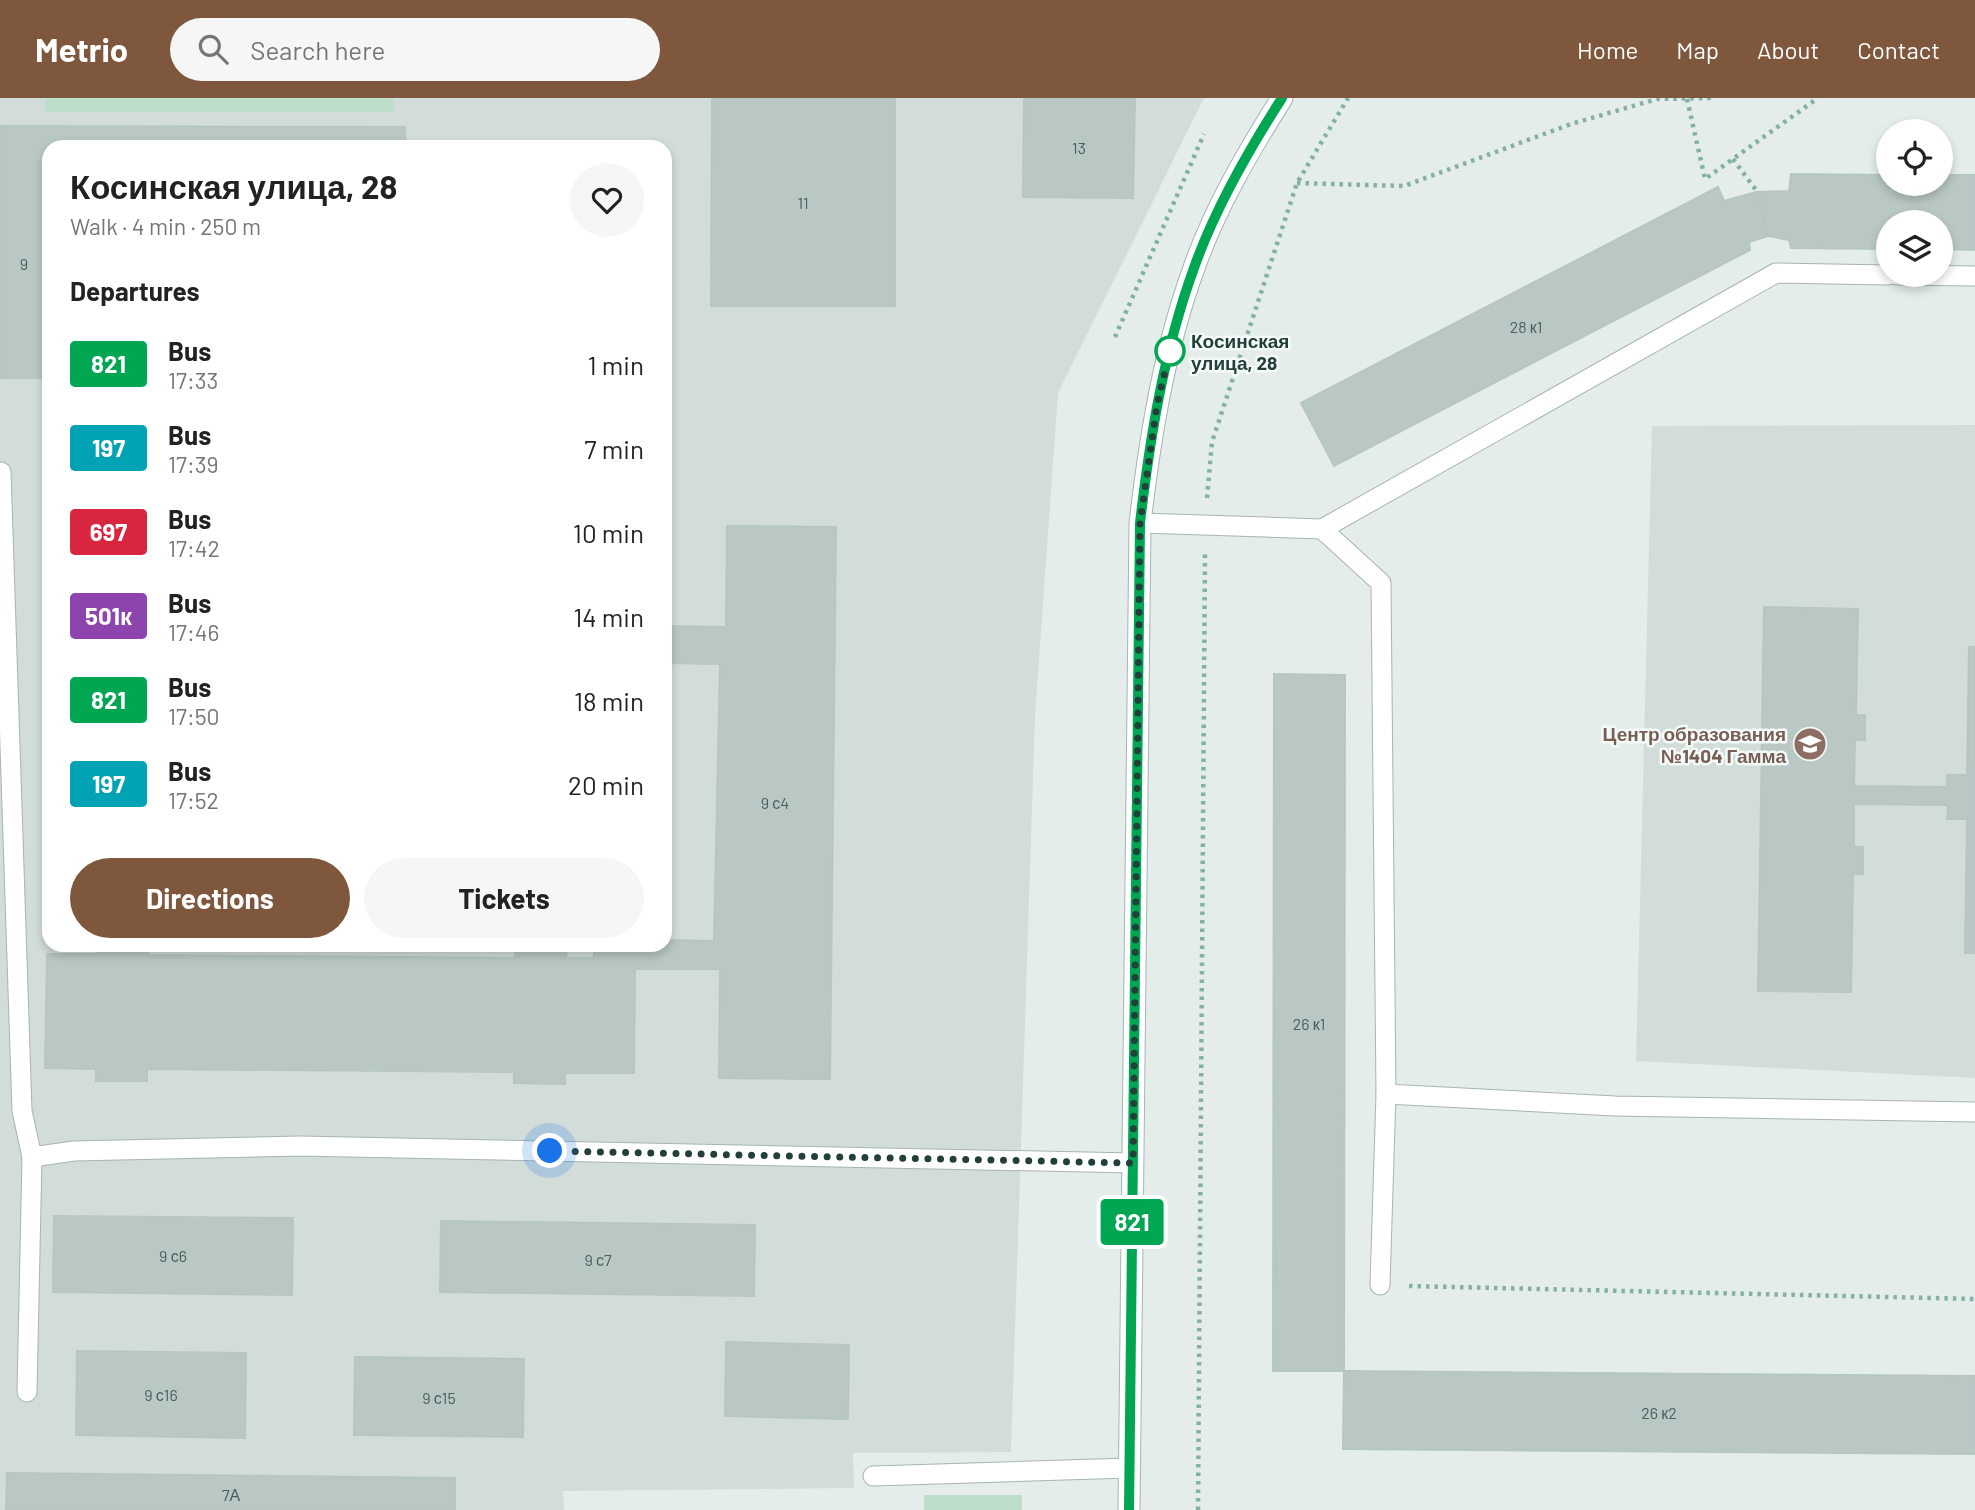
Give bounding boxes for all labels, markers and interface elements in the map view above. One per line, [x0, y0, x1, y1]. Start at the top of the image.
search box [170, 18, 660, 81]
text: Metrio [35, 29, 128, 69]
icon: search [194, 30, 232, 68]
text: Search here [250, 34, 385, 65]
text: Home [1577, 35, 1638, 64]
text: Map [1676, 35, 1719, 64]
text: About [1757, 35, 1819, 64]
text: Contact [1857, 35, 1940, 64]
map controls [1876, 119, 1953, 287]
button: locate [1876, 119, 1953, 196]
house number: 13 [1072, 138, 1086, 157]
button: heart [570, 163, 644, 237]
text: Косинская улица, 28 [70, 166, 397, 206]
house number: 11 [797, 193, 809, 212]
button: layers [1876, 210, 1953, 287]
text: Walk · 4 min · 250 m [70, 212, 261, 240]
house number: 9 [20, 254, 28, 273]
text: Departures [70, 275, 200, 306]
house number: 28 к1 [1510, 317, 1542, 336]
place label: Косинская улица, 28 [1191, 329, 1289, 374]
text: Bus [168, 335, 211, 366]
marker: Косинская улица, 28 [1155, 336, 1185, 366]
text: 821 [91, 349, 126, 378]
text: 1 min [588, 349, 644, 380]
text: 17:33 [168, 366, 218, 394]
text: Bus [168, 419, 211, 450]
text: 197 [92, 433, 125, 462]
text: 7 min [584, 433, 644, 464]
text: 17:39 [168, 450, 219, 478]
text: Bus [168, 503, 211, 534]
text: 697 [90, 517, 127, 546]
text: 10 min [573, 517, 644, 548]
text: 17:42 [168, 534, 220, 562]
text: Bus [168, 587, 211, 618]
text: 501к [85, 601, 132, 630]
text: 14 min [573, 601, 644, 632]
text: 17:46 [168, 618, 219, 646]
text: Bus [168, 671, 211, 702]
text: 821 [91, 685, 126, 714]
text: 18 min [574, 685, 644, 716]
text: 17:50 [168, 702, 220, 730]
place label: Центр образования №1404 Гамма [1603, 722, 1786, 767]
school or university icon: Центр образования №1404 Гамма [1791, 725, 1829, 763]
text: Bus [168, 755, 211, 786]
text: 197 [92, 769, 125, 798]
text: 20 min [568, 769, 644, 800]
text: 17:52 [168, 786, 219, 814]
house number: 9 с4 [761, 793, 789, 812]
button: Directions [70, 858, 350, 938]
button: Tickets [364, 858, 644, 938]
house number: 26 к1 [1293, 1014, 1325, 1033]
your location [532, 1133, 567, 1168]
line badge: 821 [1092, 1199, 1172, 1245]
text: 821 [1115, 1207, 1149, 1236]
house number: 9 с6 [159, 1246, 187, 1265]
house number: 9 с7 [584, 1250, 612, 1269]
house number: 9 с16 [144, 1385, 178, 1404]
house number: 9 с15 [422, 1388, 456, 1407]
house number: 26 к2 [1641, 1403, 1677, 1422]
house number: 7А [222, 1485, 240, 1504]

